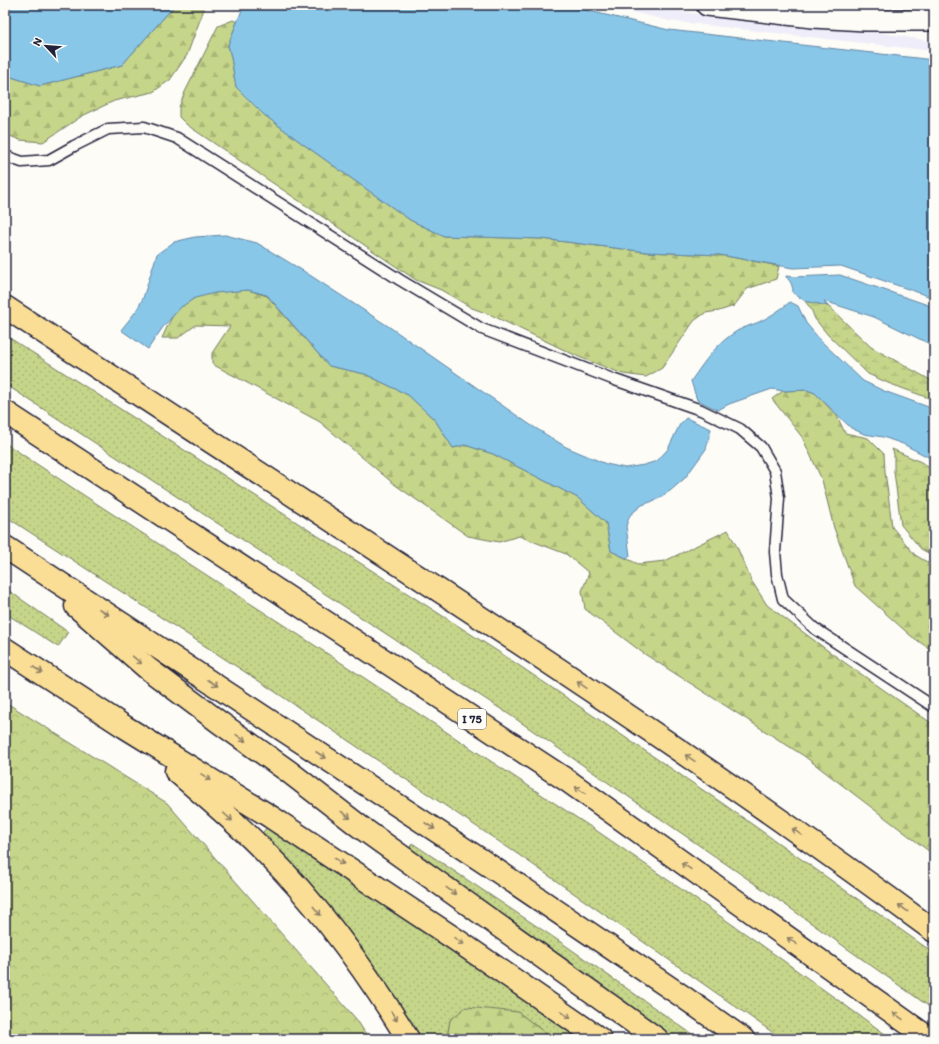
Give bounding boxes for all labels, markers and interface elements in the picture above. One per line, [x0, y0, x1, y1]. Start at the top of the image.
north arrow [26, 26, 66, 66]
text: N [30, 36, 45, 48]
one-way arrow [98, 608, 109, 616]
one-way arrow [132, 655, 143, 664]
one-way arrow [32, 666, 43, 674]
one-way arrow [207, 679, 218, 687]
one-way arrow [577, 681, 588, 689]
road number: I 75 [458, 709, 486, 729]
one-way arrow [235, 734, 246, 742]
one-way arrow [315, 751, 326, 759]
one-way arrow [685, 754, 696, 762]
one-way arrow [200, 773, 212, 781]
one-way arrow [575, 786, 586, 794]
one-way arrow [340, 811, 351, 819]
one-way arrow [223, 812, 233, 821]
one-way arrow [424, 822, 435, 830]
one-way arrow [791, 828, 802, 836]
one-way arrow [333, 857, 344, 865]
one-way arrow [681, 861, 692, 870]
one-way arrow [445, 887, 456, 895]
one-way arrow [897, 903, 908, 912]
one-way arrow [313, 905, 322, 916]
one-way arrow [453, 937, 464, 945]
one-way arrow [787, 937, 798, 945]
one-way arrow [390, 1010, 398, 1021]
one-way arrow [560, 1011, 571, 1019]
one-way arrow [893, 1012, 904, 1020]

